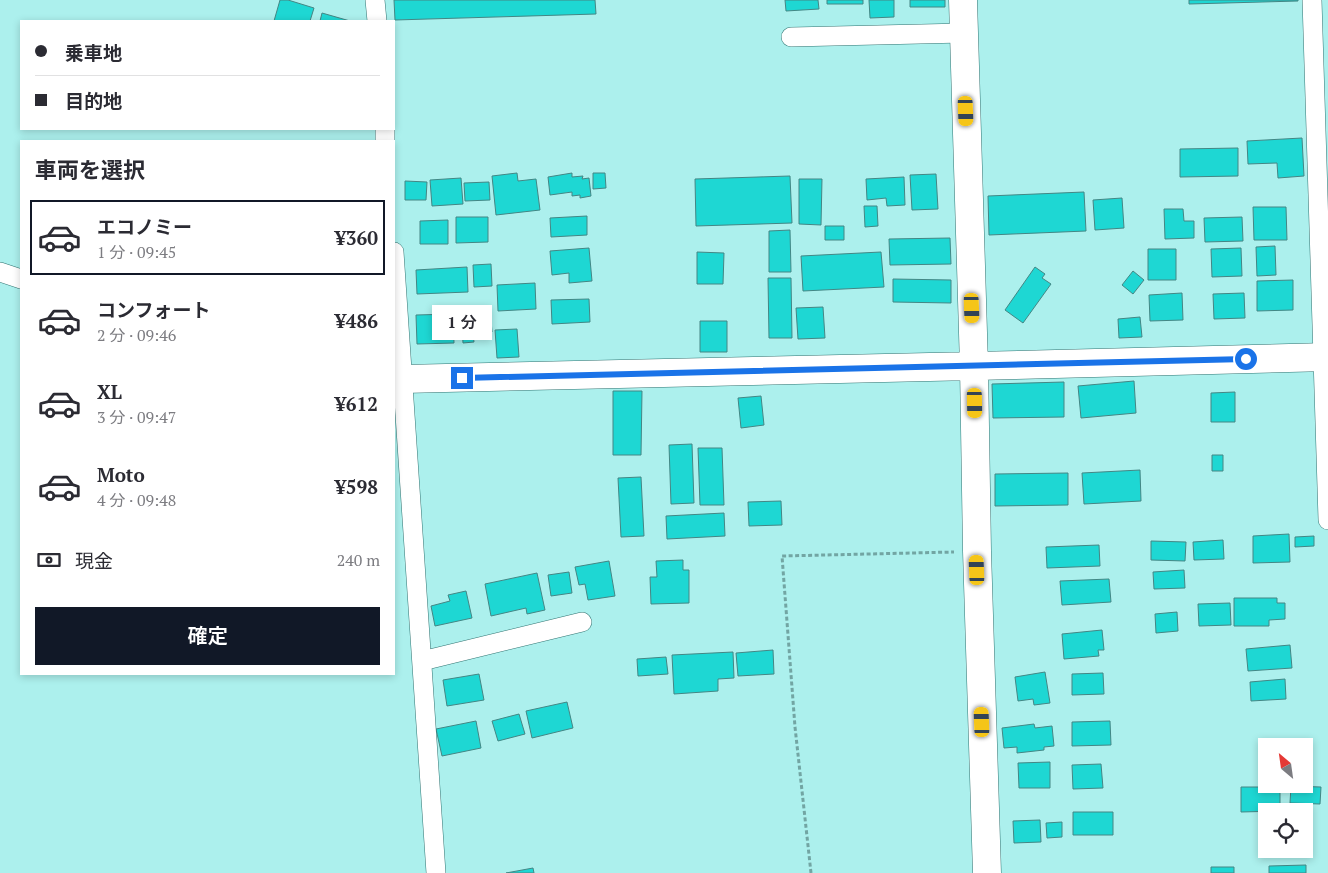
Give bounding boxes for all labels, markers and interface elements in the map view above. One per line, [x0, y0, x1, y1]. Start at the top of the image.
text: 乗車地 [65, 40, 122, 65]
text: 目的地 [65, 88, 122, 113]
car [957, 96, 974, 126]
text: 車両を選択 [35, 155, 145, 184]
text: エコノミー [97, 214, 192, 239]
icon: car [37, 215, 82, 260]
text: ¥360 [335, 225, 378, 250]
text: 1 分 · 09:45 [97, 241, 176, 263]
car [963, 293, 980, 323]
text: コンフォート [97, 297, 210, 322]
icon: car [37, 298, 82, 343]
callout: 1 分 [432, 306, 492, 340]
text: ¥486 [335, 308, 378, 333]
text: 1 分 [447, 311, 477, 333]
text: 2 分 · 09:46 [97, 324, 176, 346]
route start [1235, 348, 1257, 370]
route end [451, 367, 473, 389]
text: XL [97, 379, 122, 404]
icon: car [37, 381, 82, 426]
car [967, 388, 982, 418]
text: ¥612 [335, 391, 378, 416]
text: 3 分 · 09:47 [97, 406, 176, 428]
text: Moto [97, 462, 145, 487]
icon: car [37, 464, 82, 509]
text: ¥598 [335, 474, 378, 499]
text: 4 分 · 09:48 [97, 489, 176, 511]
icon: cash [35, 546, 63, 574]
text: 現金 [75, 548, 113, 573]
text: 240 m [337, 549, 380, 571]
car [968, 555, 985, 585]
button: 確定 [35, 607, 380, 665]
car [973, 707, 990, 737]
north arrow [1258, 738, 1312, 792]
map controls [1258, 738, 1313, 858]
button: locate [1258, 803, 1313, 858]

